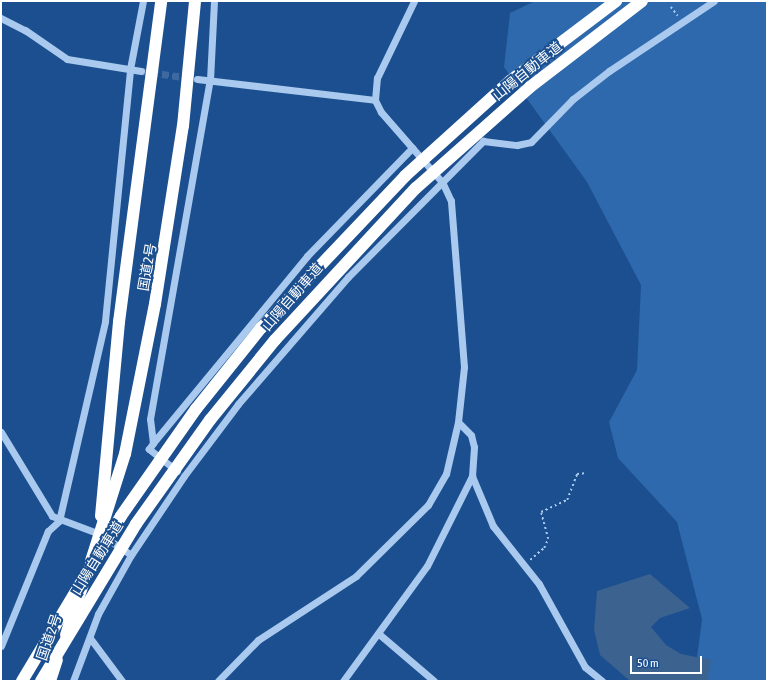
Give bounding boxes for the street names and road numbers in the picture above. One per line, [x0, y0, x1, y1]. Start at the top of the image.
street label: 山陽自動車道 [489, 38, 565, 104]
street label: 国道2号 [135, 242, 159, 292]
street label: 山陽自動車道 [258, 260, 326, 334]
street label: 山陽自動車道 [68, 518, 126, 598]
street label: 国道2号 [33, 611, 65, 663]

